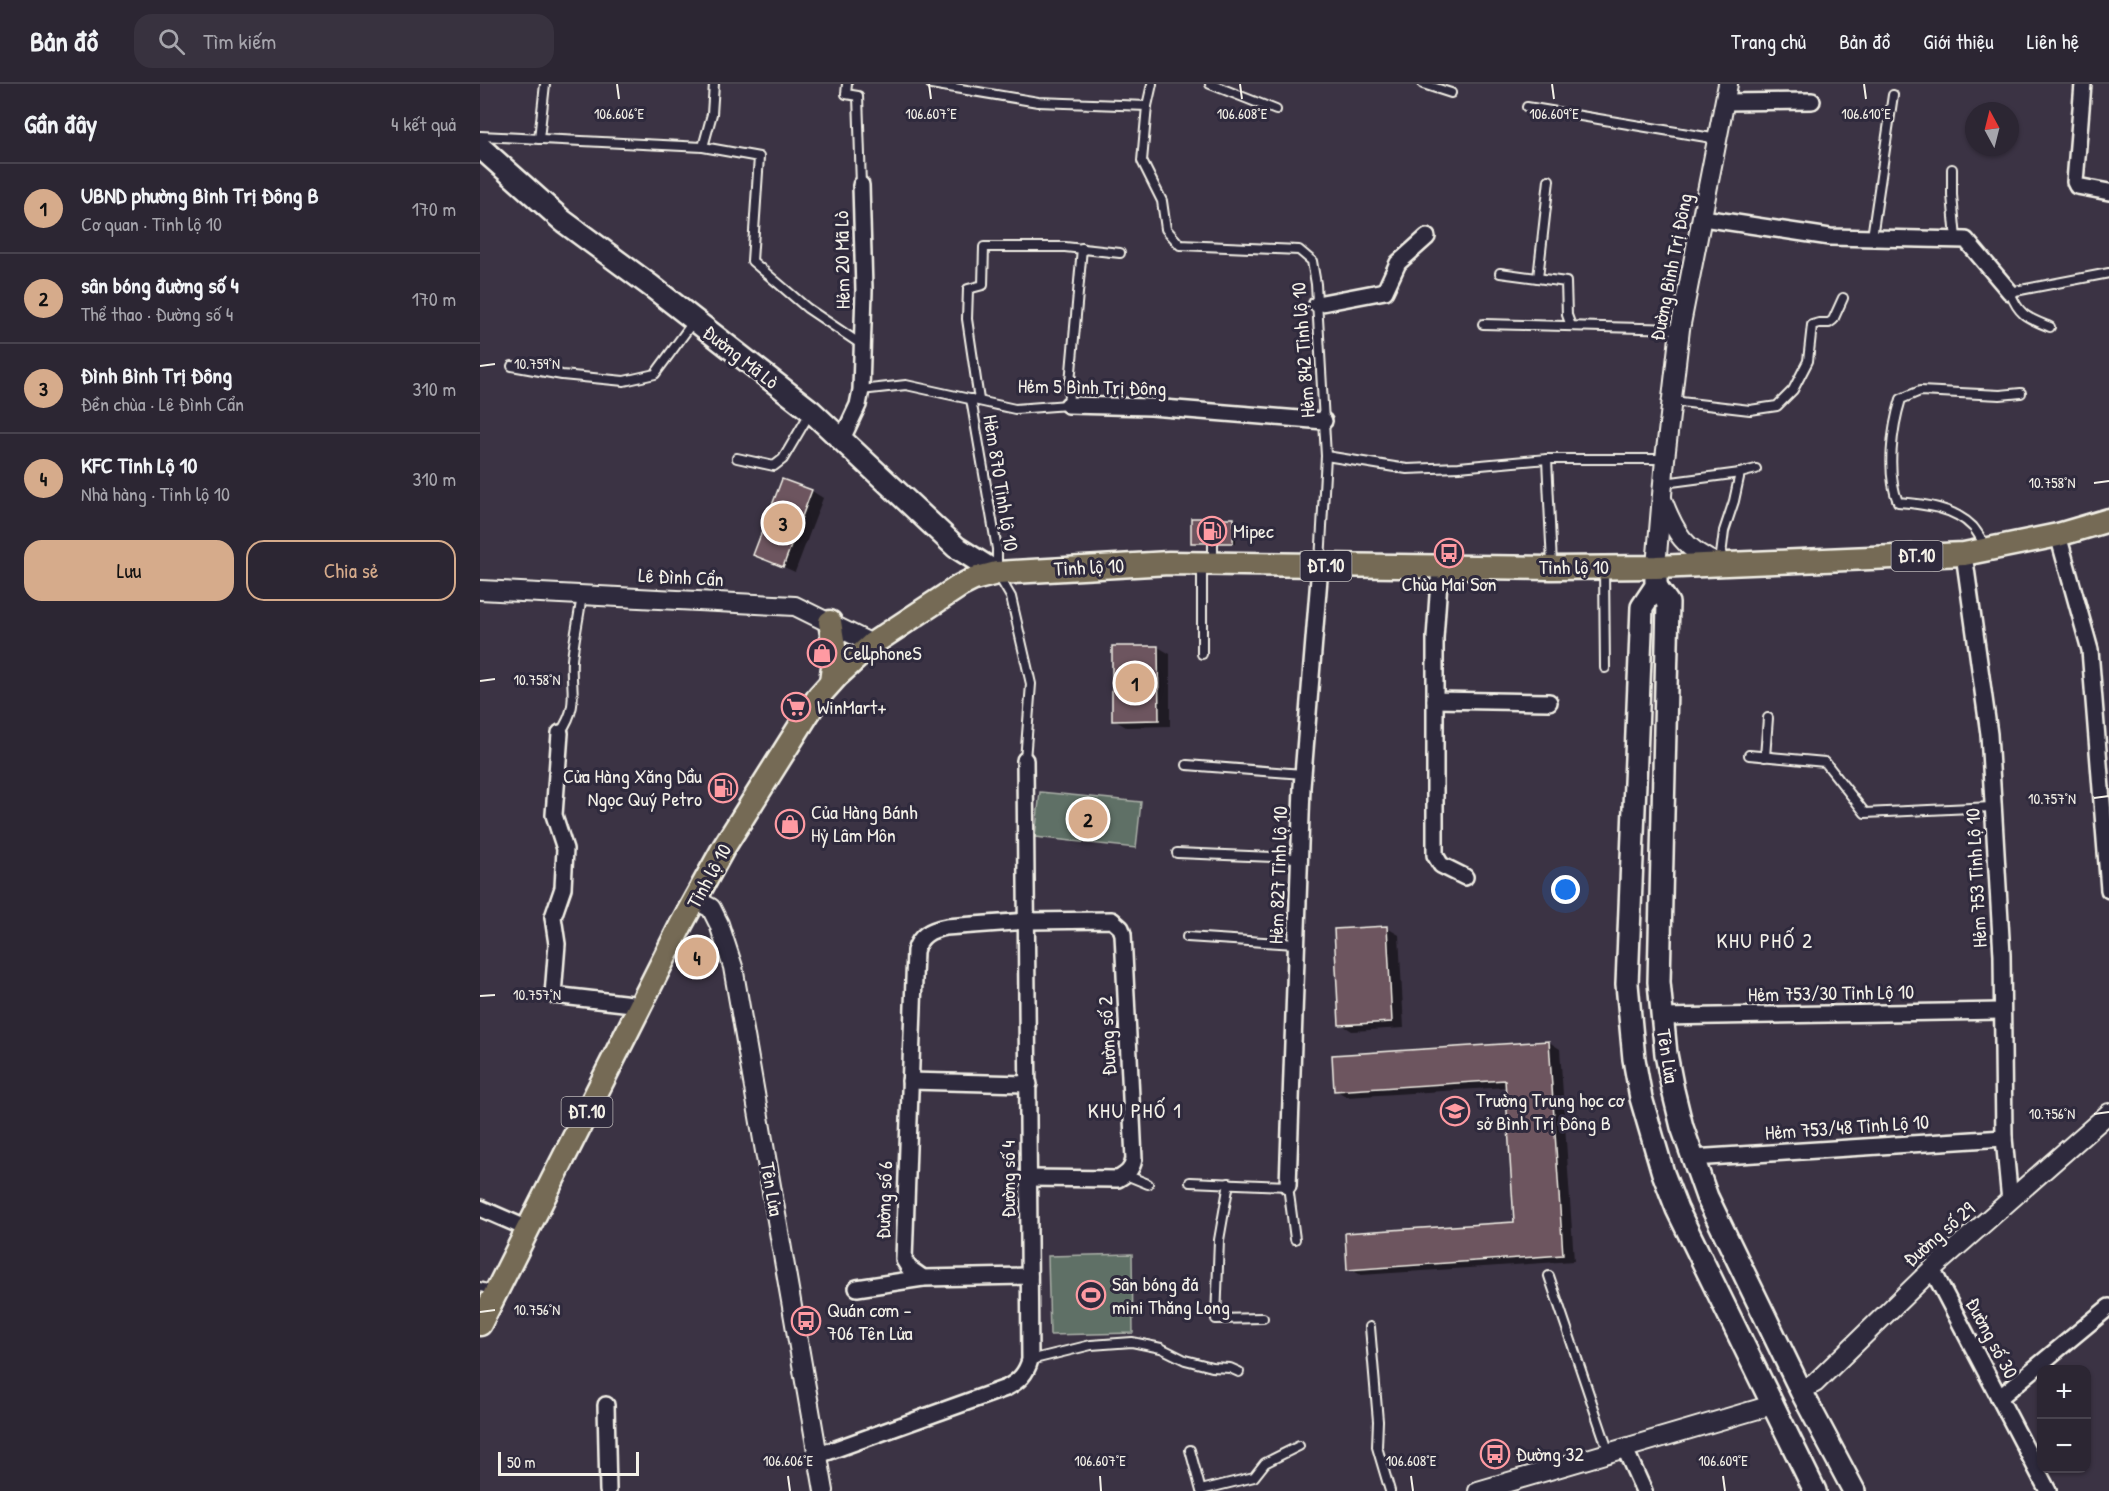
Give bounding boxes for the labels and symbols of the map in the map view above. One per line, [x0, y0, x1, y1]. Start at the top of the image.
north arrow [1965, 102, 2019, 156]
text: 106.606°E [594, 103, 644, 124]
text: 106.607°E [905, 103, 957, 124]
text: 106.608°E [1217, 103, 1268, 124]
text: 106.609°E [1529, 103, 1579, 124]
text: 106.610°E [1841, 103, 1891, 124]
street label: Đường Bình Trị Đông [1643, 191, 1698, 343]
street label: Hẻm 20 Mã Lò [827, 211, 856, 309]
street label: Hẻm 842 Tỉnh lộ 10 [1284, 281, 1321, 419]
street label: Đường Mã Lò [698, 318, 785, 395]
text: 10.759°N [514, 353, 560, 374]
street label: Hẻm 5 Bình Trị Đông [1018, 372, 1167, 401]
street label: Hẻm 870 Tỉnh lộ 10 [977, 413, 1026, 553]
text: 10.758°N [2028, 472, 2076, 493]
pin: 3 [764, 500, 802, 546]
fuel station icon: Mipec [1196, 515, 1228, 547]
place label: Mipec [1233, 517, 1274, 544]
bus stop icon: Chùa Mai Sơn [1433, 537, 1465, 569]
road number: ĐT.10 [1892, 541, 1942, 571]
street label: Tỉnh lộ 10 [1053, 551, 1125, 582]
road number: ĐT.10 [1300, 551, 1352, 581]
street label: Tỉnh lộ 10 [1539, 553, 1609, 580]
street label: Lê Đình Cẩn [638, 561, 724, 592]
place label: Chùa Mai Sơn [1402, 570, 1496, 597]
shop icon: CellphoneS [806, 637, 838, 669]
place label: CellphoneS [843, 639, 922, 666]
pin: 1 [1116, 660, 1154, 706]
text: 10.758°N [513, 669, 561, 690]
supermarket icon: WinMart+ [780, 691, 812, 723]
place label: WinMart+ [817, 693, 887, 720]
place label: Cửa Hàng Xăng Dầu Ngọc Quý Petro [563, 762, 702, 812]
fuel station icon: Cửa Hàng Xăng Dầu Ngọc Quý Petro [707, 772, 739, 804]
text: 10.757°N [2028, 788, 2076, 809]
pin: 2 [1068, 796, 1108, 842]
place label: Của Hàng Bánh Hỷ Lâm Môn [811, 798, 918, 848]
street label: Hẻm 827 Tỉnh lộ 10 [1262, 805, 1293, 944]
shop icon: Của Hàng Bánh Hỷ Lâm Môn [774, 808, 806, 840]
street label: Hẻm 753 Tỉnh Lộ 10 [1958, 808, 1993, 948]
street label: Tỉnh lộ 10 [680, 839, 737, 913]
your location [1551, 875, 1580, 904]
district label: KHU PHỐ 2 [1717, 926, 1813, 955]
pin: 4 [678, 934, 716, 980]
street label: Hẻm 753/30 Tỉnh Lộ 10 [1748, 978, 1914, 1007]
text: 10.757°N [513, 984, 561, 1005]
street label: Đường số 2 [1091, 995, 1122, 1076]
street label: Tên Lửa [1651, 1027, 1686, 1085]
place label: Trường Trung học cơ sở Bình Trị Đông B [1476, 1086, 1625, 1136]
school or university icon: Trường Trung học cơ sở Bình Trị Đông B [1439, 1095, 1471, 1127]
district label: KHU PHỐ 1 [1088, 1096, 1182, 1125]
road number: ĐT.10 [562, 1097, 612, 1127]
text: 10.756°N [2029, 1103, 2075, 1124]
street label: Hẻm 753/48 Tỉnh Lộ 10 [1764, 1107, 1930, 1146]
street label: Đường số 4 [994, 1140, 1021, 1218]
street label: Tên Lửa [754, 1160, 791, 1218]
street label: Đường số 6 [869, 1161, 898, 1239]
street label: Đường số 29 [1897, 1195, 1980, 1272]
place label: Sân bóng đá mini Thăng Long [1112, 1270, 1230, 1320]
sports icon: Sân bóng đá mini Thăng Long [1075, 1279, 1107, 1311]
street label: Đường số 30 [1960, 1293, 2025, 1383]
place label: Quán cơm - 706 Tên Lửa [827, 1296, 913, 1346]
text: 10.756°N [514, 1299, 560, 1320]
bus stop icon: Quán cơm - 706 Tên Lửa [790, 1305, 822, 1337]
bus stop icon: Đường 32 [1479, 1438, 1511, 1470]
place label: Đường 32 [1516, 1440, 1585, 1467]
scale bar [498, 1449, 639, 1476]
text: 106.606°E [763, 1450, 813, 1471]
text: 106.607°E [1074, 1450, 1126, 1471]
text: 106.608°E [1386, 1450, 1437, 1471]
text: 106.609°E [1698, 1450, 1748, 1471]

